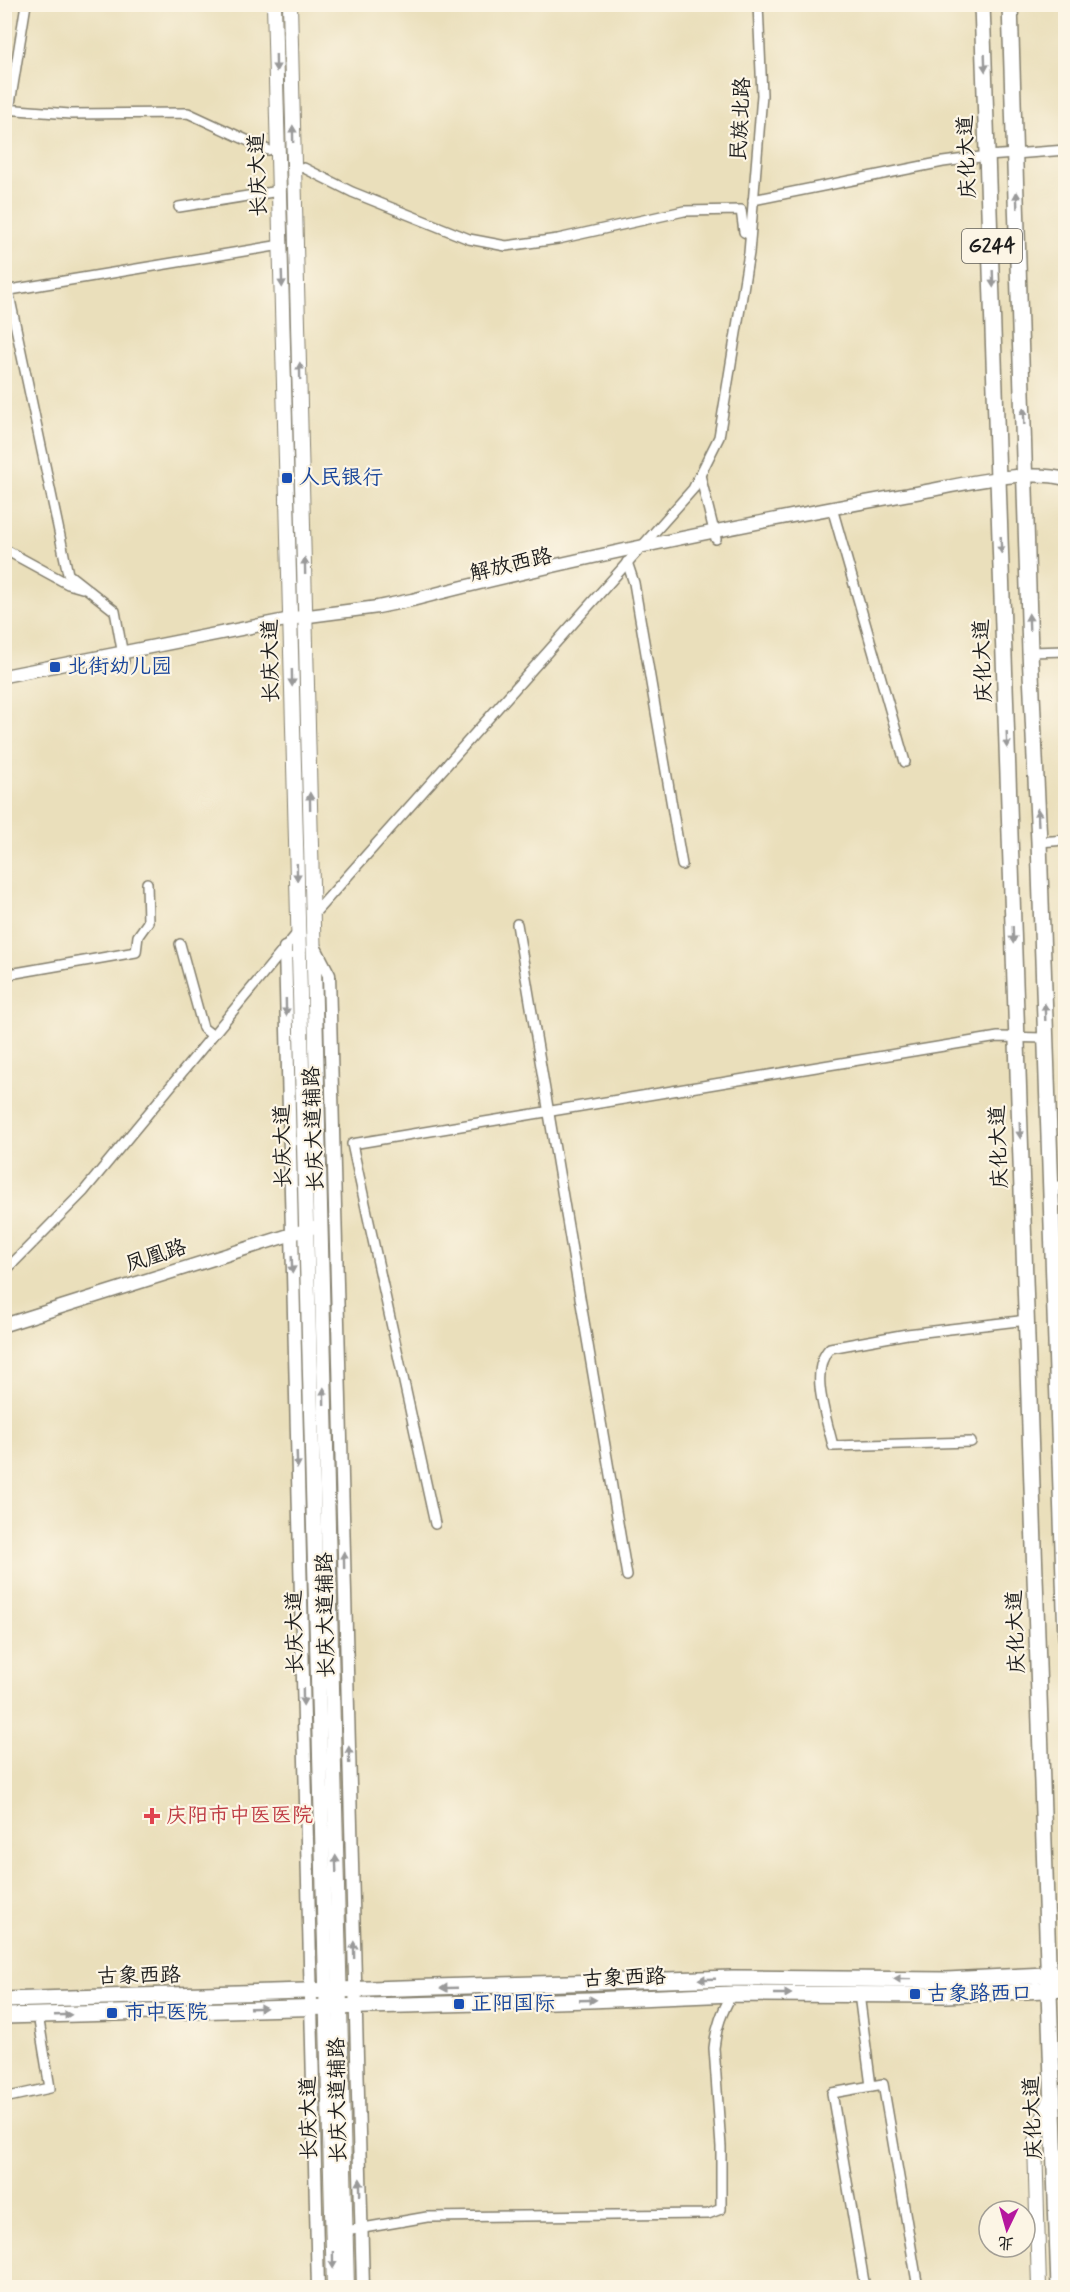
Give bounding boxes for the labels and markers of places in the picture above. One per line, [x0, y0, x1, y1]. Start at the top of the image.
place label: 人民银行 [299, 464, 383, 492]
marker: 人民银行 [280, 471, 294, 485]
place label: 北街幼儿园 [67, 653, 172, 681]
marker: 北街幼儿园 [48, 660, 62, 674]
place label: 庆阳市中医医院 [166, 1802, 313, 1830]
marker: 庆阳市中医医院 [143, 1807, 161, 1825]
place label: 古象路西口 [927, 1980, 1032, 2008]
marker: 古象路西口 [908, 1987, 922, 2001]
place label: 正阳国际 [471, 1990, 555, 2018]
marker: 正阳国际 [452, 1997, 466, 2011]
place label: 市中医院 [124, 1999, 208, 2027]
marker: 市中医院 [105, 2006, 119, 2020]

